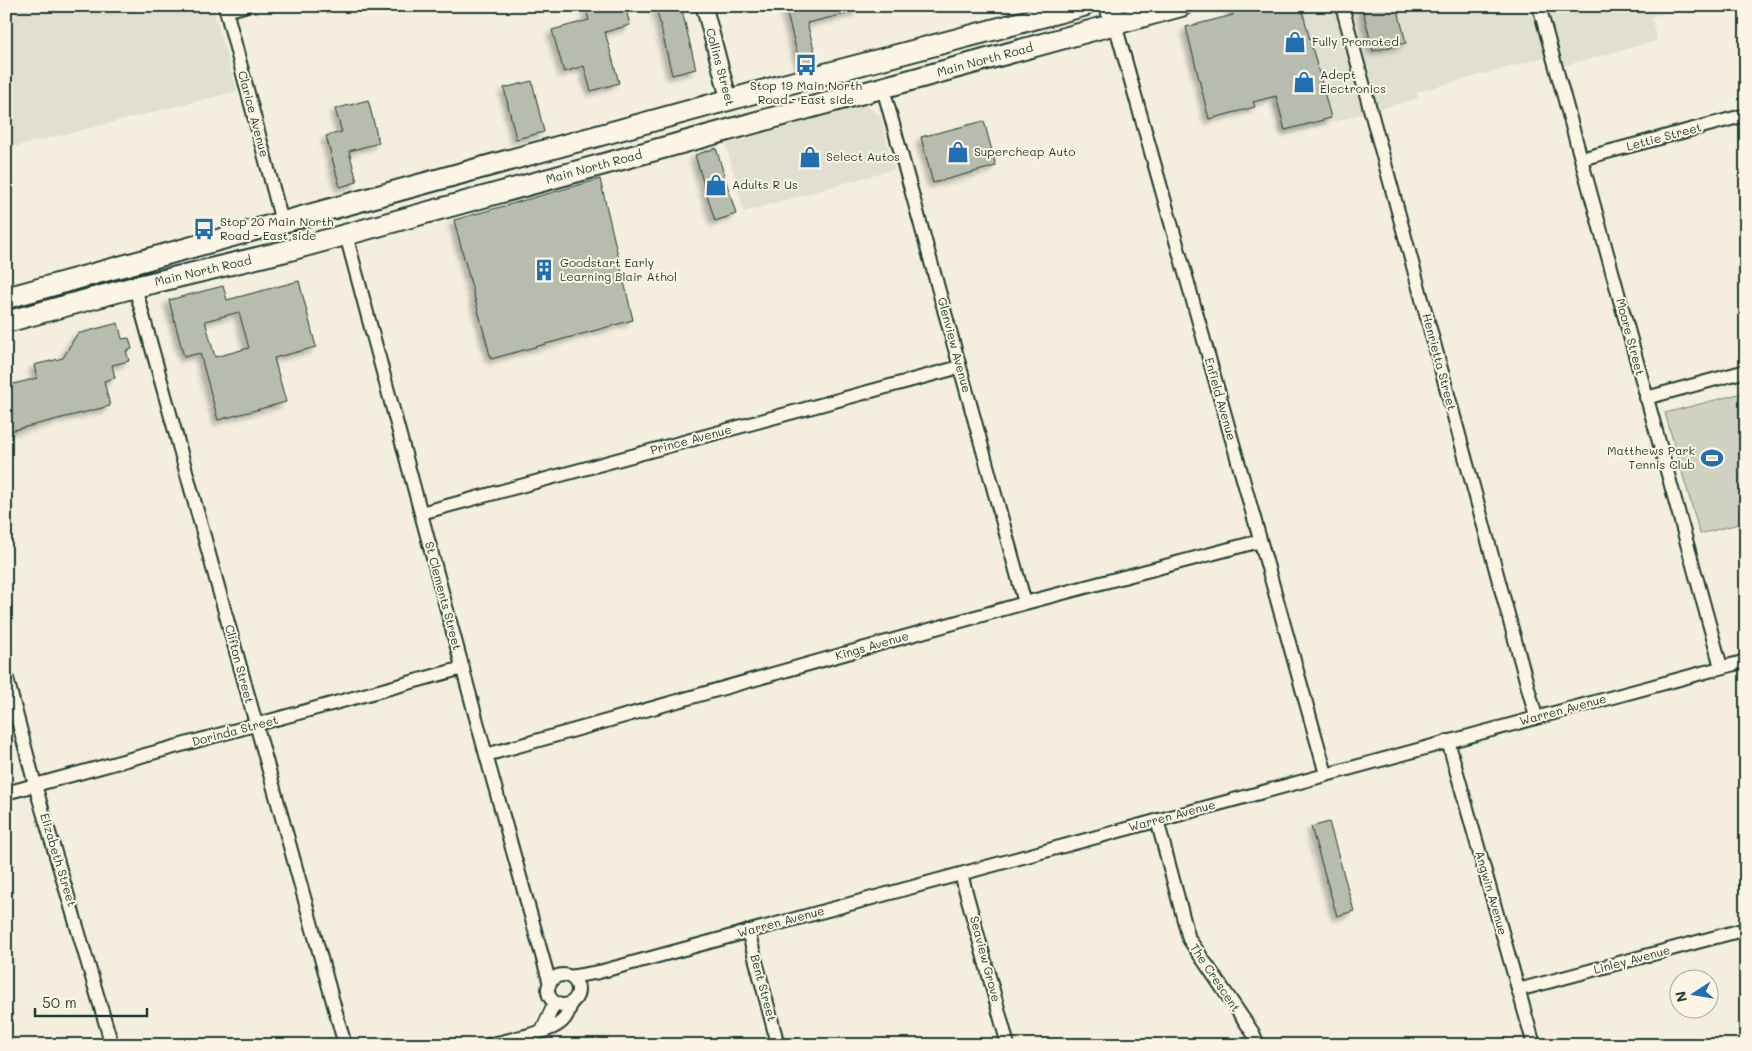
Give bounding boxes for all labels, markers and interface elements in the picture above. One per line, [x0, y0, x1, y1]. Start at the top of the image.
street label: Collins Street [703, 26, 739, 107]
shop icon: Fully Promoted [1282, 29, 1308, 55]
place label: Fully Promoted [1312, 33, 1399, 49]
street label: Main North Road [935, 38, 1035, 80]
bus stop icon: Stop 19 Main North Road - East side [793, 52, 819, 78]
place label: Adept Electronics [1320, 66, 1386, 96]
street label: Clarice Avenue [235, 69, 273, 159]
shop icon: Adept Electronics [1291, 69, 1317, 95]
place label: Stop 19 Main North Road - East side [750, 77, 862, 107]
street label: Lettie Street [1624, 118, 1703, 154]
shop icon: Supercheap Auto [945, 139, 971, 165]
place label: Supercheap Auto [974, 143, 1075, 159]
shop icon: Select Autos [797, 144, 823, 170]
street label: Main North Road [544, 145, 644, 187]
place label: Select Autos [826, 148, 900, 164]
shop icon: Adults R Us [703, 172, 729, 198]
place label: Adults R Us [732, 176, 798, 192]
place label: Stop 20 Main North Road - East side [220, 213, 334, 243]
bus stop icon: Stop 20 Main North Road - East side [191, 216, 217, 242]
street label: Main North Road [153, 251, 253, 289]
place label: Goodstart Early Learning Blair Athol [560, 254, 677, 284]
building icon: Goodstart Early Learning Blair Athol [531, 257, 557, 283]
street label: Glenview Avenue [935, 295, 975, 394]
street label: Moore Street [1613, 296, 1649, 377]
street label: Henrietta Street [1419, 311, 1461, 412]
street label: Enfield Avenue [1202, 356, 1240, 442]
street label: Prince Avenue [648, 420, 733, 458]
place label: Matthews Park Tennis Club [1607, 442, 1695, 472]
sports icon: Matthews Park Tennis Club [1699, 445, 1725, 471]
street label: St Clements Street [422, 540, 466, 652]
street label: Clifton Street [222, 623, 258, 705]
street label: Kings Avenue [833, 627, 910, 663]
street label: Warren Avenue [1517, 690, 1608, 728]
street label: Dorinda Street [190, 711, 280, 749]
street label: Warren Avenue [1126, 796, 1217, 834]
street label: Elizabeth Street [37, 811, 81, 908]
street label: Angwin Avenue [1472, 849, 1512, 937]
street label: Warren Avenue [735, 902, 826, 940]
street label: Seaview Grove [967, 914, 1005, 1003]
street label: The Crescent [1187, 940, 1245, 1015]
street label: Linley Avenue [1592, 941, 1672, 977]
street label: Bent Street [747, 952, 781, 1023]
north arrow [1670, 968, 1720, 1018]
scale bar [35, 986, 148, 1018]
text: N [1670, 990, 1691, 1004]
text: 50 m [42, 992, 77, 1012]

